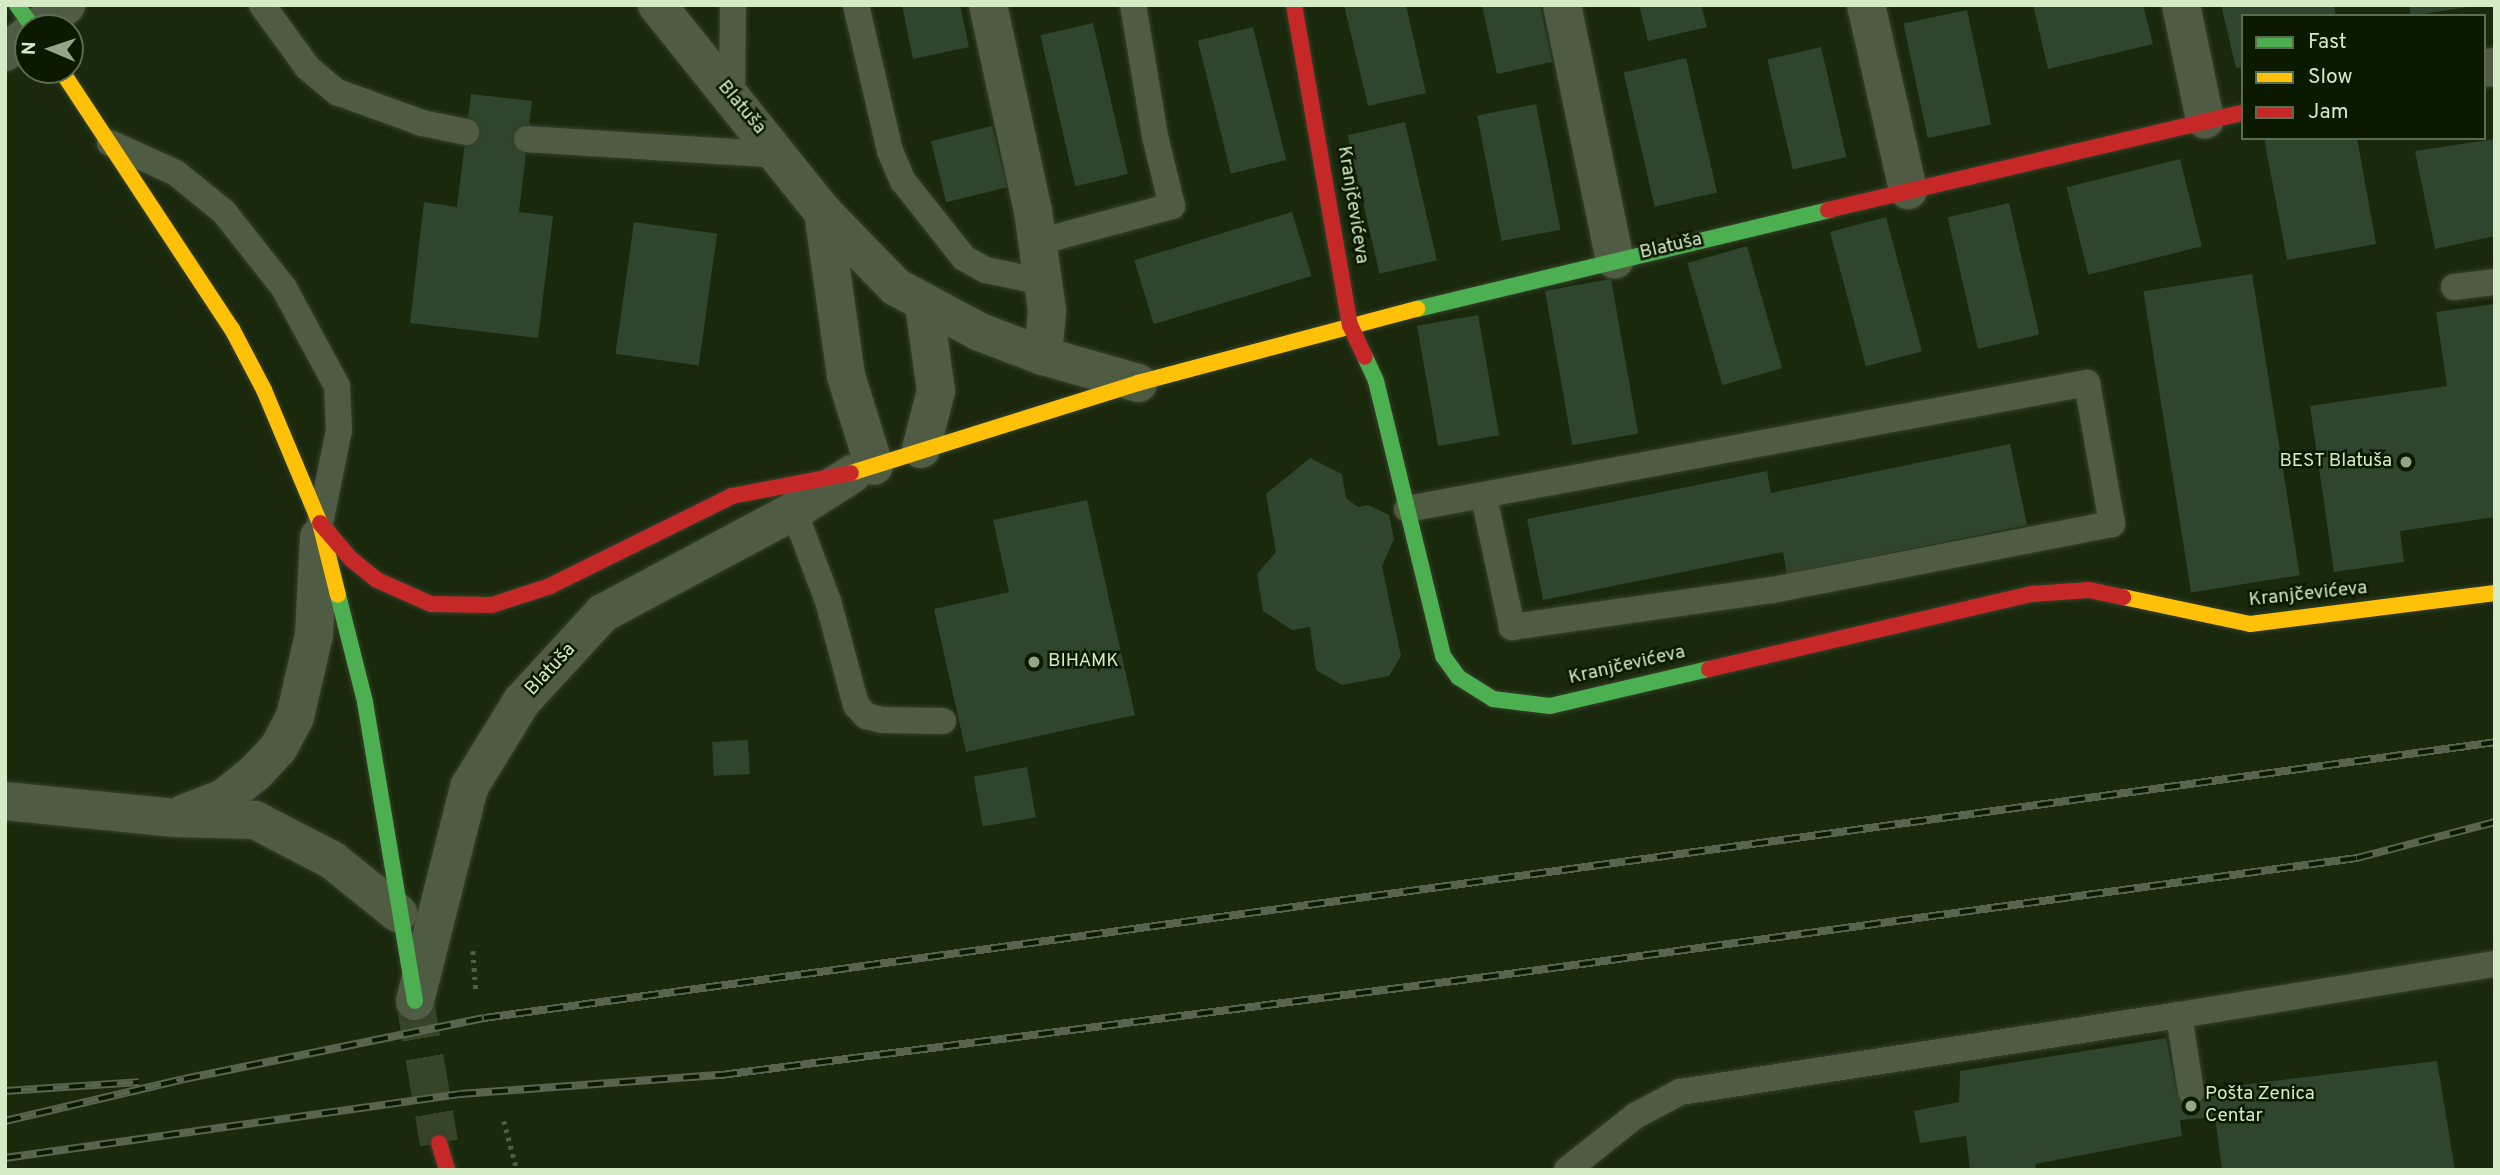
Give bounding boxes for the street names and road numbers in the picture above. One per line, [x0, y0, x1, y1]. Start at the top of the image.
street label: Blatuša [712, 76, 770, 140]
street label: Kranjčevićeva [1331, 144, 1373, 266]
street label: Blatuša [1638, 229, 1704, 265]
street label: Kranjčevićeva [2248, 577, 2368, 613]
street label: Blatuša [521, 639, 581, 701]
street label: Kranjčevićeva [1567, 642, 1687, 690]

